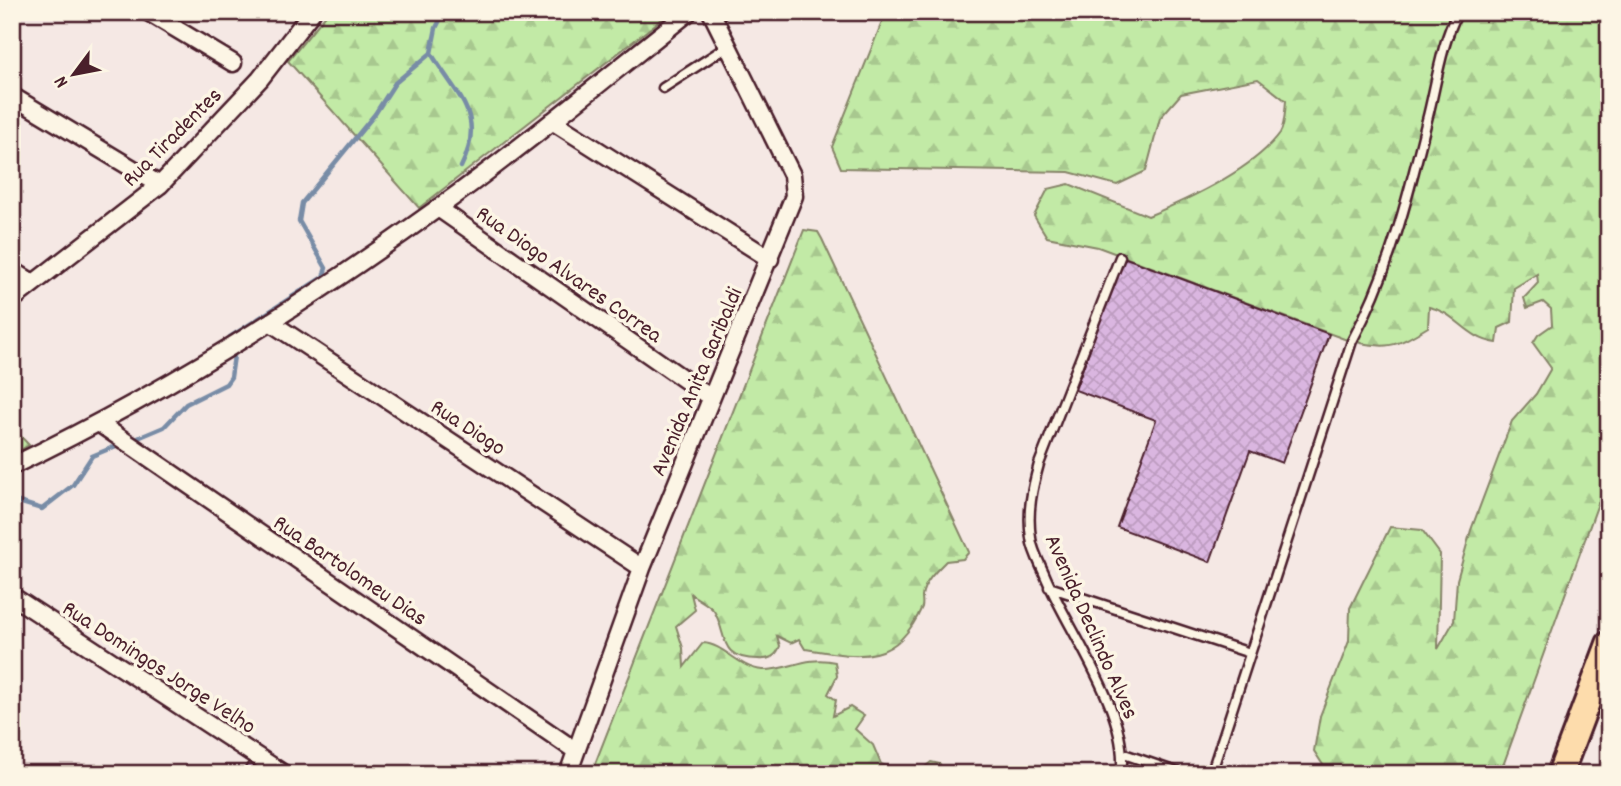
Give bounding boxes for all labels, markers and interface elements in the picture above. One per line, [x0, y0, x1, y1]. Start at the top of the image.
north arrow [38, 38, 108, 108]
text: N [49, 70, 76, 92]
street label: Rua Tiradentes [116, 81, 231, 196]
street label: Rua Diogo Alvares Correa [468, 199, 669, 353]
street label: Avenida Anita Garibaldi [644, 283, 753, 482]
street label: Rua Diogo [423, 392, 511, 466]
street label: Rua Bartolomeu Dias [265, 508, 433, 636]
street label: Avenida Declindo Alves [1034, 530, 1145, 725]
street label: Rua Domingos Jorge Velho [55, 594, 262, 744]

